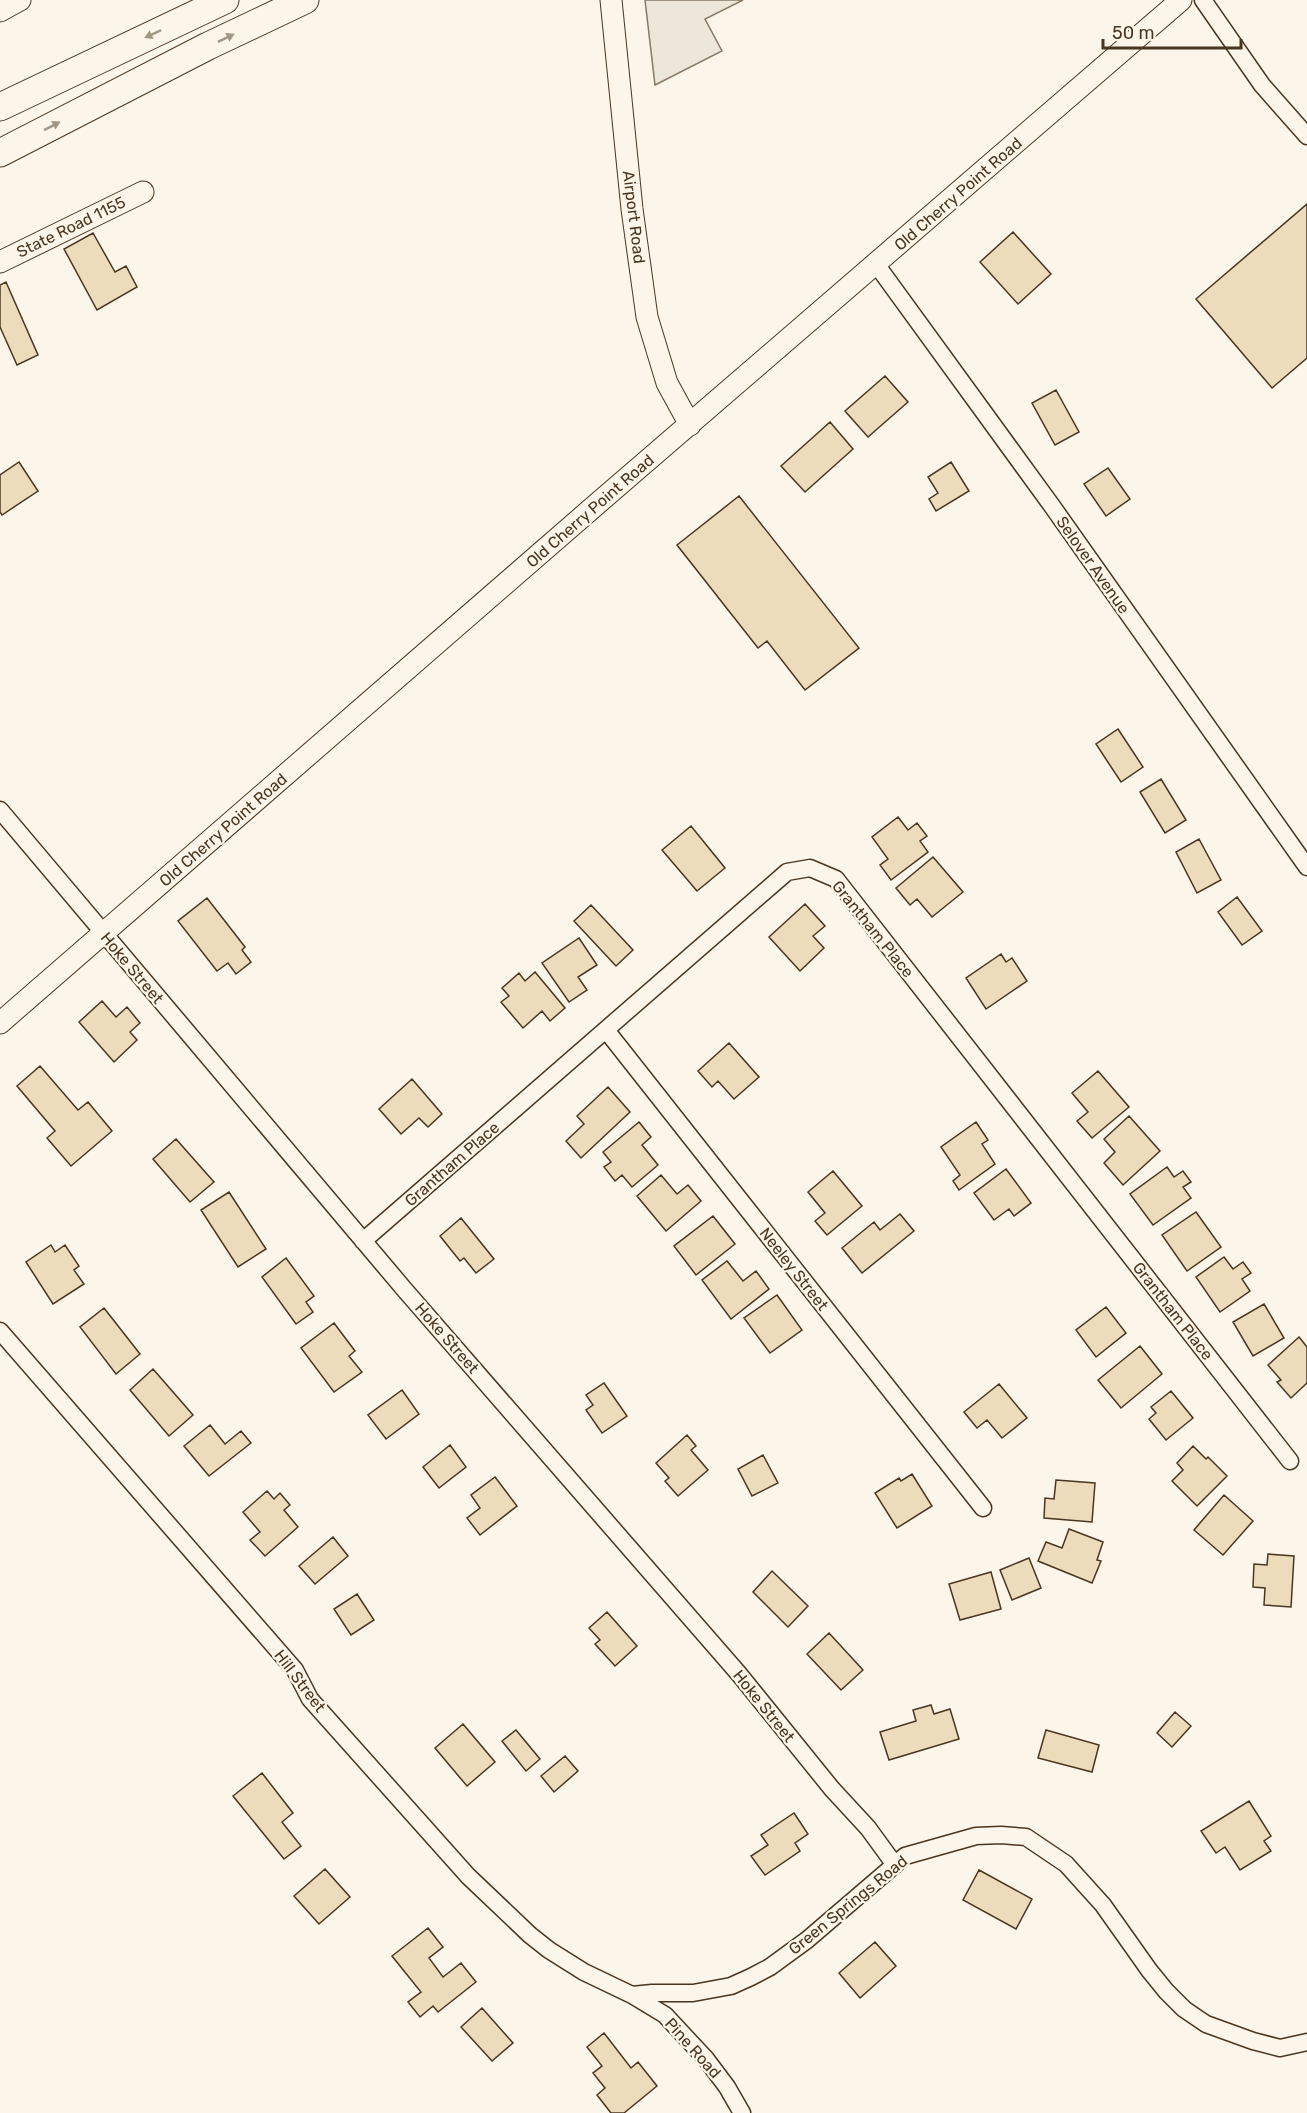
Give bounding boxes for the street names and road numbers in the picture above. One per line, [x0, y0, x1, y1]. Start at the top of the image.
street label: Old Cherry Point Road [890, 133, 1026, 255]
street label: Airport Road [619, 169, 649, 265]
street label: State Road 1155 [14, 192, 128, 262]
street label: Old Cherry Point Road [522, 450, 658, 572]
street label: Selover Avenue [1052, 513, 1134, 617]
street label: Old Cherry Point Road [155, 769, 291, 891]
street label: Grantham Place [828, 877, 918, 981]
street label: Hoke Street [97, 928, 167, 1008]
street label: Grantham Place [401, 1118, 503, 1210]
street label: Neeley Street [756, 1224, 832, 1314]
street label: Grantham Place [1129, 1258, 1217, 1364]
street label: Hoke Street [411, 1299, 483, 1377]
street label: Hill Street [270, 1646, 330, 1716]
street label: Hoke Street [729, 1666, 799, 1746]
street label: Green Springs Road [785, 1851, 911, 1959]
street label: Pine Road [661, 2014, 725, 2082]

